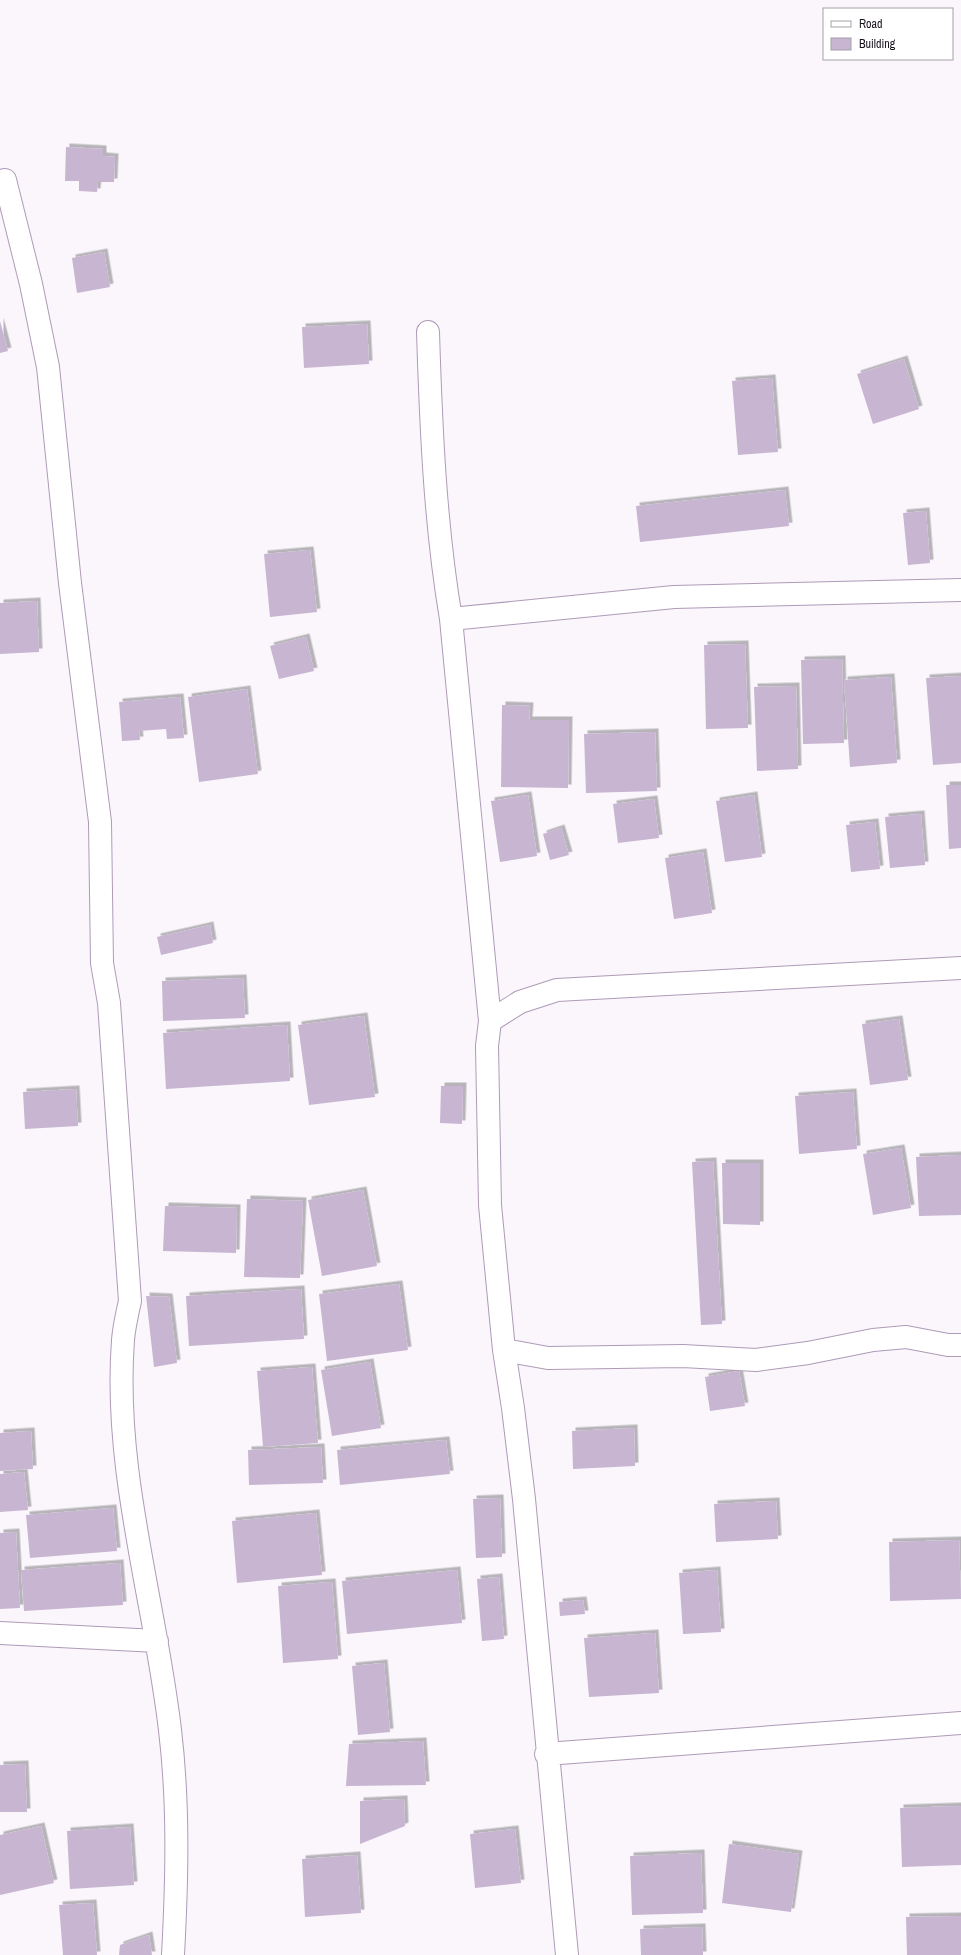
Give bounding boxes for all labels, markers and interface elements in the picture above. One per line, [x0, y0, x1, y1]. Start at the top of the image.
legend [823, 8, 953, 60]
text: Road [859, 16, 883, 32]
text: Building [859, 36, 896, 52]

